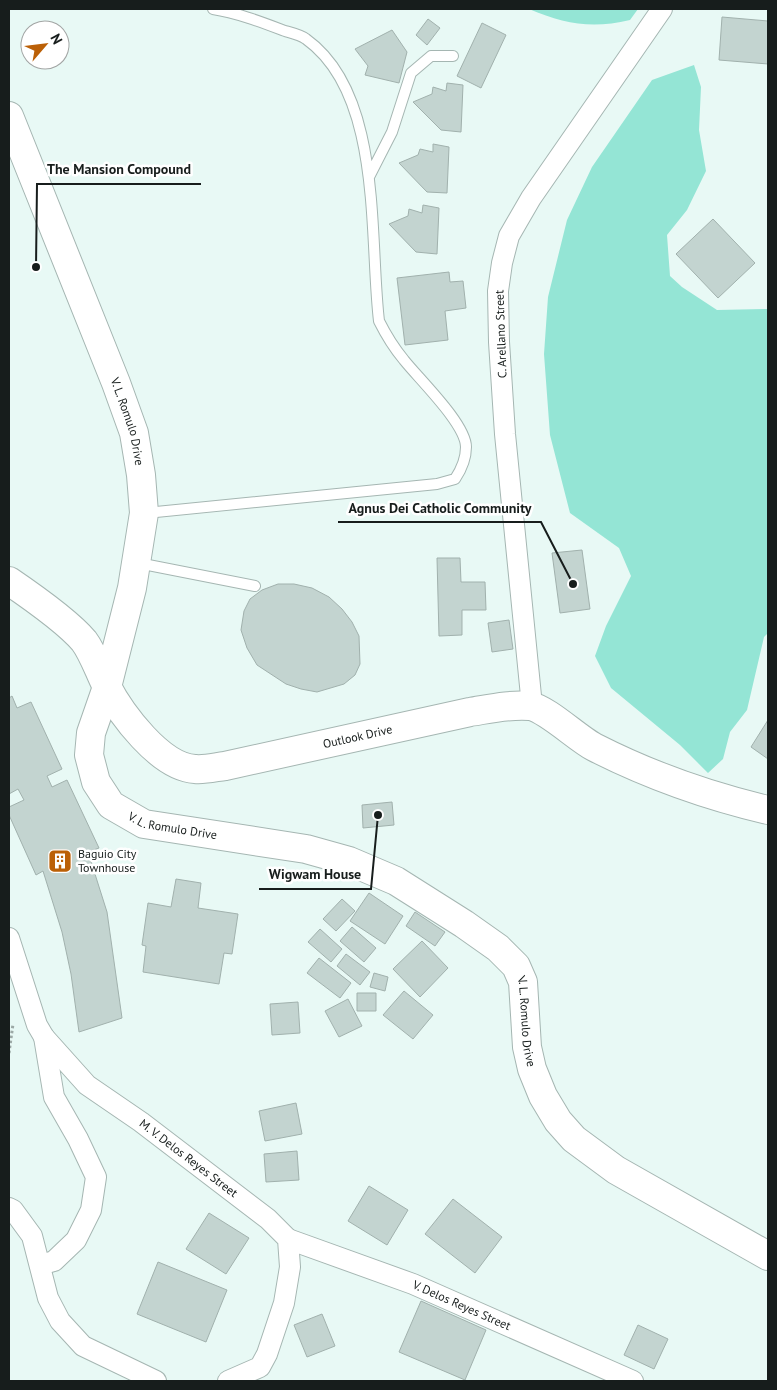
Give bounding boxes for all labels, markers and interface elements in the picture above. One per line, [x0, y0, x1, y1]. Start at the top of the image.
north arrow [20, 20, 70, 70]
text: N [46, 31, 67, 47]
callout: The Mansion Compound [37, 155, 201, 184]
text: The Mansion Compound [47, 160, 191, 178]
street label: C. Arellano Street [491, 290, 510, 378]
street label: V. L. Romulo Drive [107, 374, 147, 466]
callout: Agnus Dei Catholic Community [338, 493, 541, 522]
text: Agnus Dei Catholic Community [349, 499, 532, 517]
street label: Outlook Drive [321, 721, 394, 751]
street label: V. L. Romulo Drive [125, 808, 218, 842]
place label: Baguio City Townhouse [78, 846, 137, 875]
building icon: Baguio City Townhouse [47, 848, 73, 874]
callout: Wigwam House [259, 860, 371, 889]
text: Wigwam House [269, 865, 361, 883]
street label: V. L. Romulo Drive [514, 972, 539, 1068]
street label: M. V. Delos Reyes Street [137, 1116, 241, 1200]
street label: V. Delos Reyes Street [410, 1276, 513, 1333]

